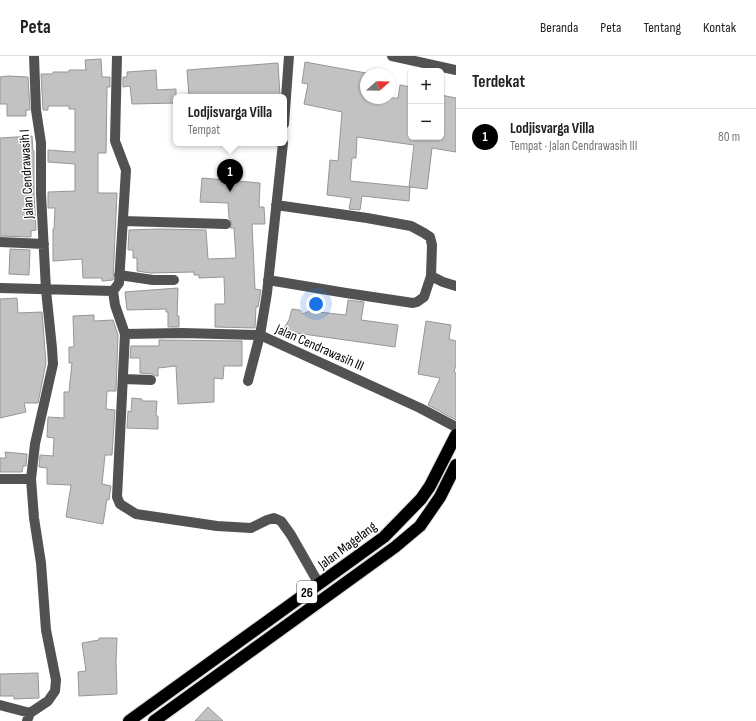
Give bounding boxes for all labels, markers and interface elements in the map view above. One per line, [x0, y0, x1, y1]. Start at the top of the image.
text: Peta [20, 16, 51, 39]
text: Beranda [540, 19, 578, 36]
text: Peta [600, 19, 621, 36]
text: Tentang [643, 19, 681, 36]
text: Kontak [703, 19, 736, 36]
north arrow [360, 68, 396, 104]
map controls [408, 68, 444, 140]
button: + [408, 68, 444, 104]
text: Terdekat [472, 72, 525, 92]
popup [173, 94, 287, 146]
text: Lodjisvarga Villa [188, 103, 272, 122]
button: − [408, 104, 444, 140]
text: Lodjisvarga Villa [510, 119, 594, 138]
text: Tempat [188, 122, 220, 138]
street label: Jalan Cendrawasih I [16, 129, 37, 220]
text: 1 [482, 129, 488, 145]
text: 80 m [718, 129, 740, 145]
text: Tempat · Jalan Cendrawasih III [510, 138, 637, 154]
pin: 1 [217, 159, 243, 192]
your location [306, 294, 326, 314]
street label: Jalan Cendrawasih III [272, 320, 367, 375]
street label: Jalan Magelang [314, 518, 380, 574]
road number: 26 [297, 581, 317, 603]

